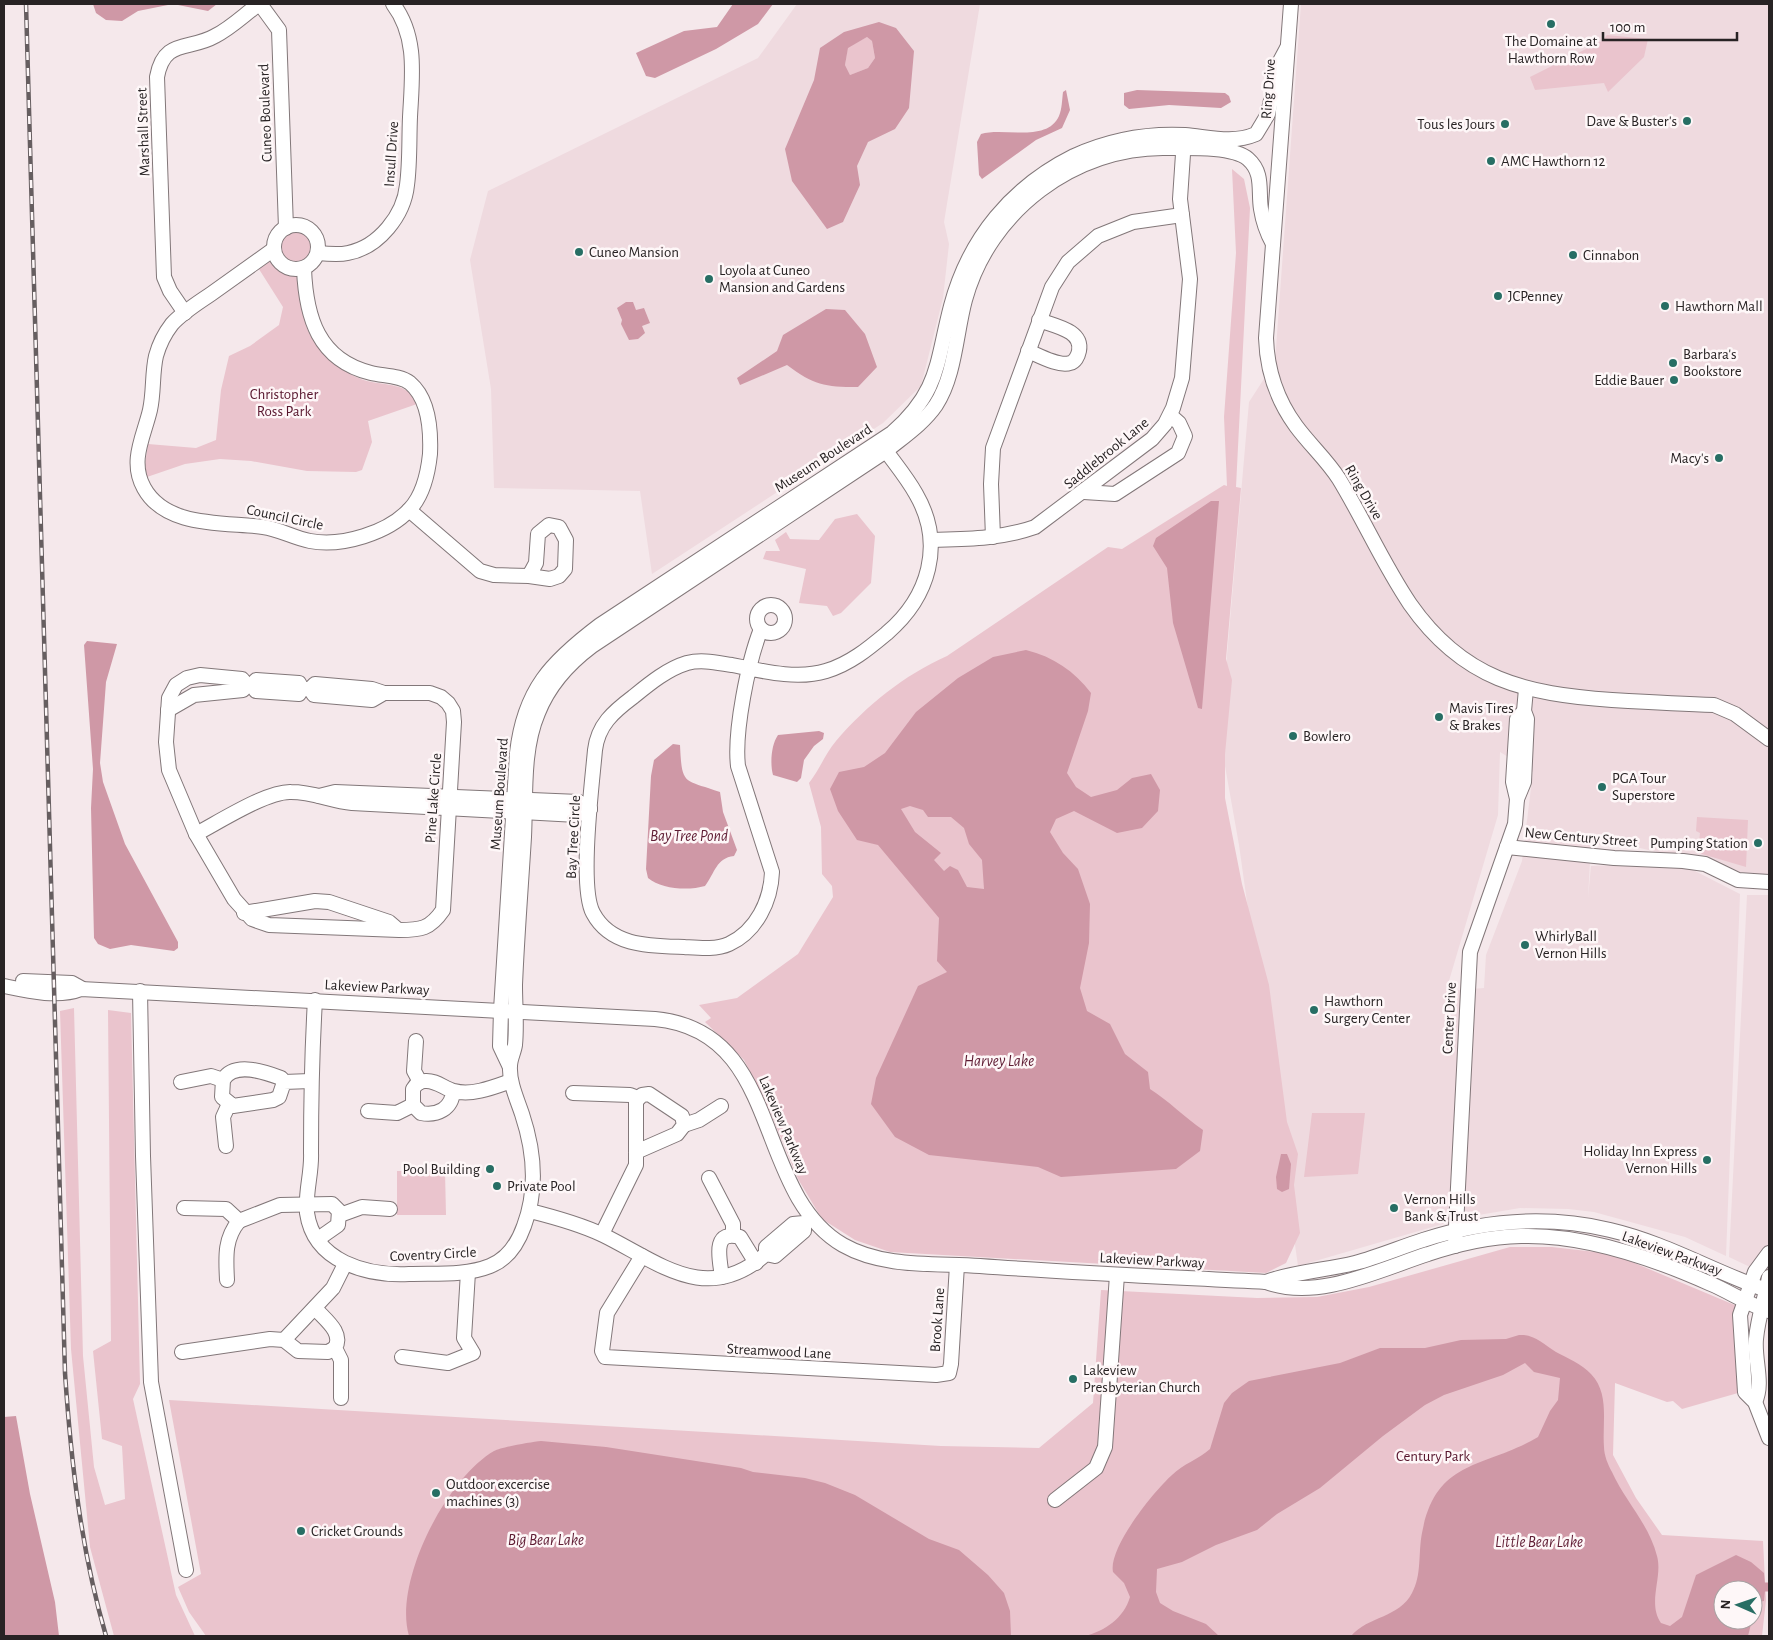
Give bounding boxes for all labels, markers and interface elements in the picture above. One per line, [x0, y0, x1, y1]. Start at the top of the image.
scale bar [1603, 10, 1737, 42]
marker: The Domaine at Hawthorn Row [1545, 18, 1557, 30]
text: 100 m [1610, 20, 1645, 35]
place label: The Domaine at Hawthorn Row [1505, 34, 1598, 66]
street label: Ring Drive [1259, 58, 1278, 120]
street label: Cuneo Boulevard [256, 63, 275, 163]
street label: Marshall Street [134, 87, 153, 177]
place label: Dave & Buster's [1586, 114, 1677, 129]
marker: Dave & Buster's [1681, 115, 1693, 127]
place label: Tous les Jours [1417, 117, 1495, 132]
marker: Tous les Jours [1499, 118, 1511, 130]
street label: Insull Drive [382, 121, 401, 187]
place label: AMC Hawthorn 12 [1501, 154, 1606, 169]
marker: AMC Hawthorn 12 [1485, 155, 1497, 167]
place label: Cuneo Mansion [589, 245, 679, 260]
marker: Cuneo Mansion [573, 246, 585, 258]
place label: Cinnabon [1583, 248, 1639, 263]
marker: Cinnabon [1567, 249, 1579, 261]
place label: Loyola at Cuneo Mansion and Gardens [719, 263, 845, 295]
marker: Loyola at Cuneo Mansion and Gardens [703, 273, 715, 285]
place label: JCPenney [1508, 289, 1564, 304]
marker: JCPenney [1492, 290, 1504, 302]
place label: Hawthorn Mall [1675, 299, 1763, 314]
marker: Hawthorn Mall [1659, 300, 1671, 312]
place label: Barbara's Bookstore [1683, 347, 1742, 379]
marker: Barbara's Bookstore [1667, 357, 1679, 369]
place label: Eddie Bauer [1594, 373, 1664, 388]
marker: Eddie Bauer [1668, 374, 1680, 386]
park label: Christopher Ross Park [250, 387, 318, 419]
street label: Saddlebrook Lane [1061, 415, 1151, 492]
street label: Museum Boulevard [772, 421, 875, 495]
place label: Macy's [1670, 451, 1709, 466]
marker: Macy's [1713, 452, 1725, 464]
street label: Ring Drive [1342, 462, 1385, 522]
street label: Council Circle [245, 502, 325, 533]
place label: Mavis Tires & Brakes [1449, 701, 1514, 733]
marker: Mavis Tires & Brakes [1433, 711, 1445, 723]
place label: Bowlero [1303, 729, 1351, 744]
marker: Bowlero [1287, 730, 1299, 742]
street label: Museum Boulevard [488, 737, 511, 851]
street label: Pine Lake Circle [423, 752, 444, 844]
place label: PGA Tour Superstore [1612, 771, 1675, 803]
marker: PGA Tour Superstore [1596, 781, 1608, 793]
street label: Bay Tree Circle [564, 795, 583, 879]
street label: New Century Street [1524, 825, 1638, 850]
water label: Bay Tree Pond [650, 828, 728, 844]
place label: Pumping Station [1650, 836, 1748, 851]
marker: Pumping Station [1752, 837, 1764, 849]
place label: WhirlyBall Vernon Hills [1535, 929, 1607, 961]
marker: WhirlyBall Vernon Hills [1519, 939, 1531, 951]
street label: Lakeview Parkway [324, 977, 430, 998]
street label: Center Drive [1440, 982, 1459, 1054]
place label: Hawthorn Surgery Center [1324, 994, 1410, 1026]
marker: Hawthorn Surgery Center [1308, 1004, 1320, 1016]
water label: Harvey Lake [964, 1053, 1034, 1069]
street label: Lakeview Parkway [756, 1074, 811, 1177]
place label: Holiday Inn Express Vernon Hills [1583, 1144, 1697, 1176]
marker: Holiday Inn Express Vernon Hills [1701, 1154, 1713, 1166]
place label: Pool Building [402, 1162, 481, 1177]
marker: Pool Building [484, 1163, 496, 1175]
place label: Private Pool [507, 1179, 576, 1194]
marker: Private Pool [491, 1180, 503, 1192]
place label: Vernon Hills Bank & Trust [1404, 1192, 1478, 1224]
marker: Vernon Hills Bank & Trust [1388, 1202, 1400, 1214]
street label: Lakeview Parkway [1620, 1228, 1724, 1279]
street label: Coventry Circle [389, 1245, 477, 1264]
street label: Lakeview Parkway [1099, 1250, 1205, 1271]
street label: Brook Lane [928, 1287, 947, 1353]
street label: Streamwood Lane [726, 1341, 832, 1362]
place label: Lakeview Presbyterian Church [1083, 1363, 1200, 1395]
marker: Lakeview Presbyterian Church [1067, 1373, 1079, 1385]
park label: Century Park [1396, 1449, 1470, 1464]
place label: Outdoor excercise machines (3) [446, 1477, 550, 1509]
marker: Outdoor excercise machines (3) [430, 1487, 442, 1499]
place label: Cricket Grounds [311, 1524, 403, 1539]
marker: Cricket Grounds [295, 1525, 307, 1537]
water label: Big Bear Lake [508, 1532, 584, 1548]
water label: Little Bear Lake [1495, 1534, 1583, 1550]
north arrow [1713, 1580, 1763, 1630]
text: N [1719, 1599, 1733, 1610]

